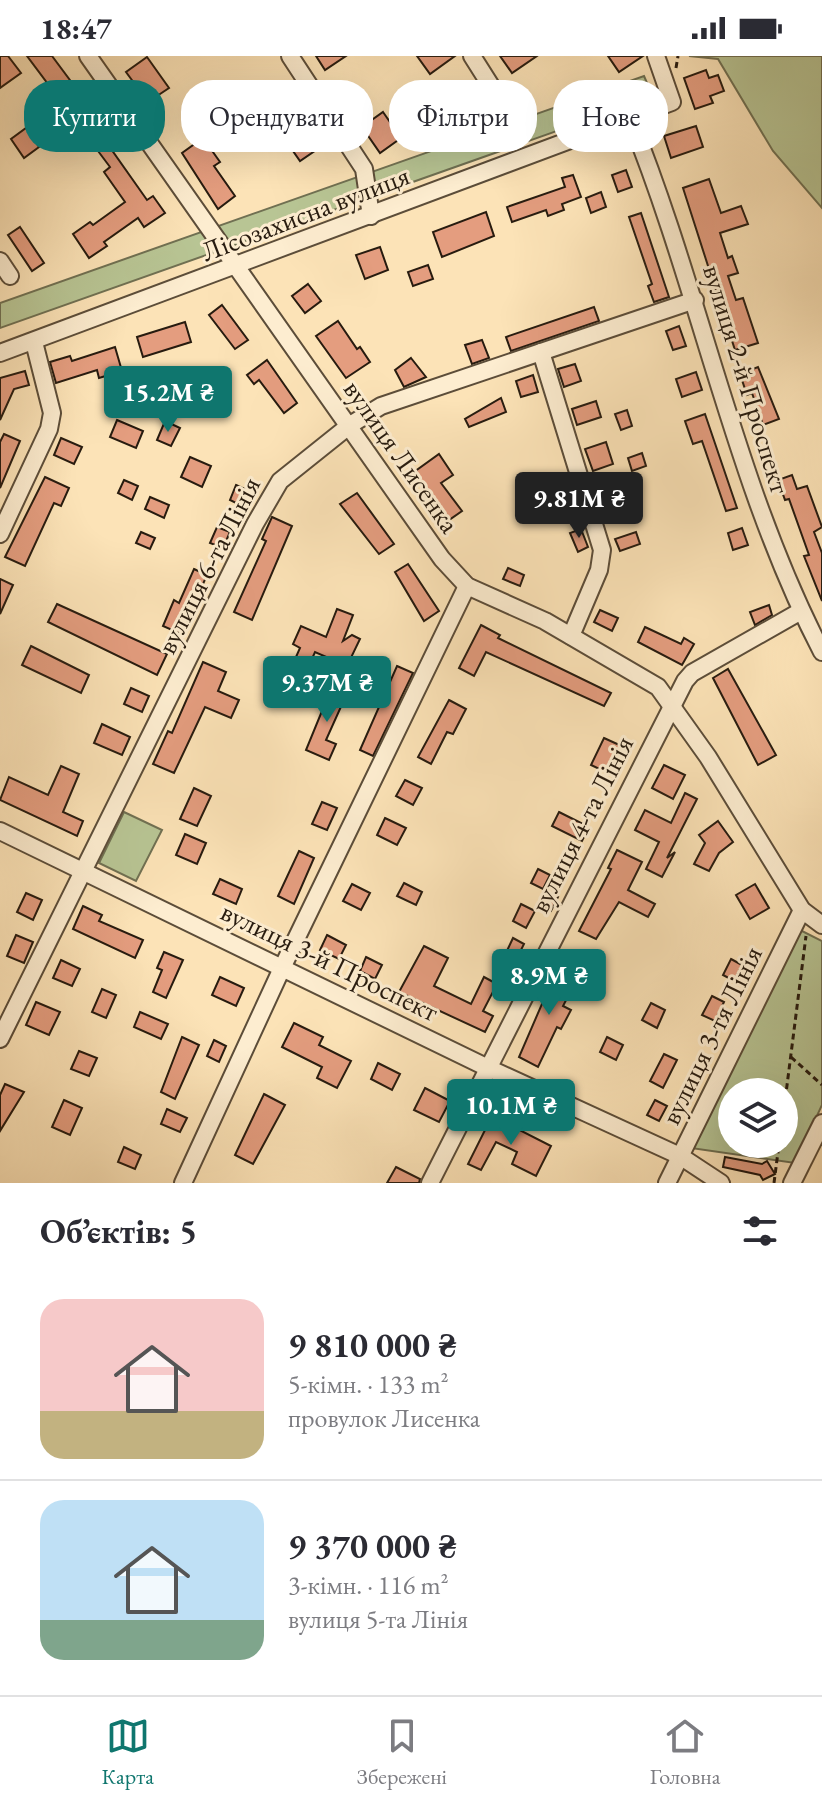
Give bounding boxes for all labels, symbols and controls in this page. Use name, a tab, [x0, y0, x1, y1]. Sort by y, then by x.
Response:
text: 18:47	[40, 9, 112, 48]
chip: Купити	[24, 80, 165, 152]
chip: Орендувати	[181, 80, 373, 152]
chip: Фільтри	[389, 80, 537, 152]
chip: Нове	[553, 80, 668, 152]
street label: Лісозахисна вулиця	[196, 157, 414, 269]
street label: вулиця 2-й Проспект	[695, 260, 799, 498]
pin: 15.2M ₴	[94, 366, 242, 434]
street label: вулиця Лисенка	[336, 372, 469, 540]
text: 15.2M ₴	[122, 375, 214, 409]
street label: вулиця 6-та Лінія	[148, 470, 268, 660]
pin: 9.81M ₴	[505, 472, 653, 540]
text: 9.81M ₴	[533, 481, 625, 515]
pin: 9.37M ₴	[253, 656, 401, 724]
text: 9.37M ₴	[281, 665, 373, 699]
street label: вулиця 4-та Лінія	[521, 729, 641, 919]
street label: вулиця 3-й Проспект	[215, 893, 445, 1030]
street label: вулиця 3-тя Лінія	[652, 940, 770, 1130]
pin: 8.9M ₴	[484, 949, 614, 1017]
text: 8.9M ₴	[510, 958, 588, 992]
map controls	[718, 1078, 798, 1158]
button: layers	[718, 1078, 798, 1158]
pin: 10.1M ₴	[437, 1079, 585, 1147]
text: 10.1M ₴	[465, 1088, 557, 1122]
text: Об’єктів: 5	[40, 1209, 197, 1253]
icon: filters	[738, 1209, 782, 1253]
text: 9 810 000 ₴	[288, 1323, 457, 1367]
icon: home	[104, 1331, 200, 1427]
text: 5-кімн. · 133 m²	[288, 1367, 448, 1401]
text: провулок Лисенка	[288, 1401, 480, 1435]
text: 9 370 000 ₴	[288, 1524, 457, 1568]
icon: home	[104, 1532, 200, 1628]
text: 3-кімн. · 116 m²	[288, 1568, 448, 1602]
text: вулиця 5-та Лінія	[288, 1602, 468, 1636]
tab: Карта	[101, 1714, 154, 1791]
tab: Збережені	[357, 1714, 447, 1791]
tab: Головна	[650, 1714, 721, 1791]

